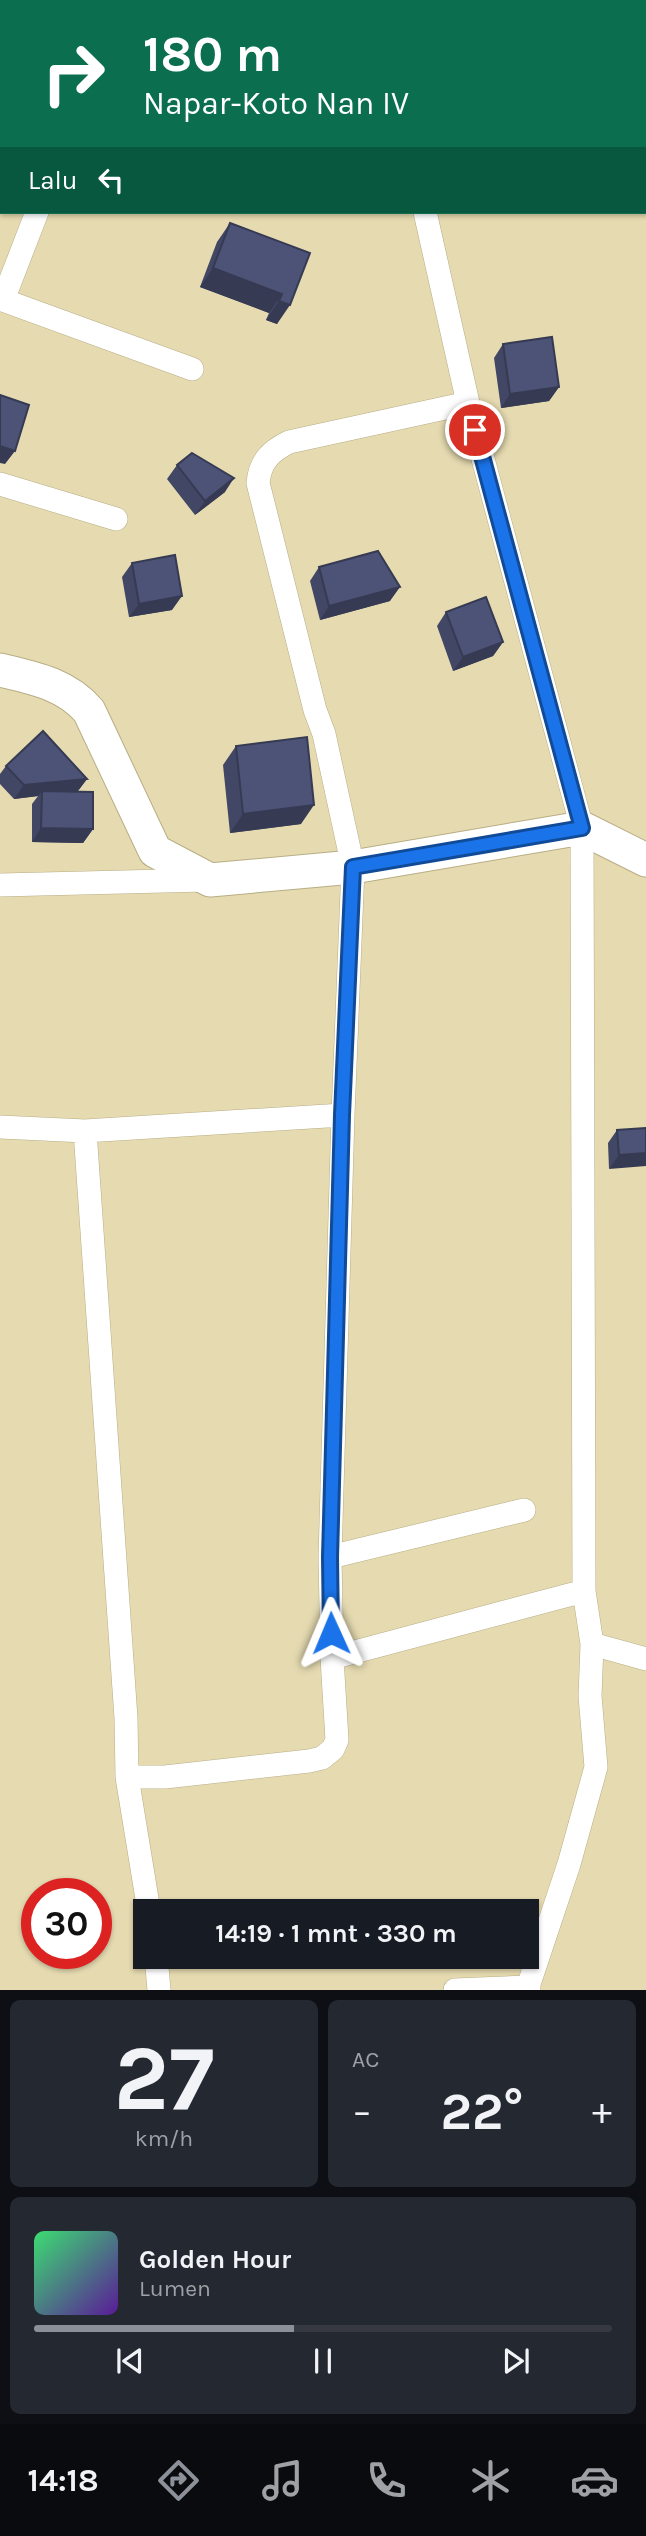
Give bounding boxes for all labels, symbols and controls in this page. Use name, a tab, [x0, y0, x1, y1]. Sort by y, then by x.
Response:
text: 180 m	[143, 26, 282, 83]
icon: right	[28, 28, 119, 119]
text: Napar-Koto Nan IV	[143, 85, 409, 122]
icon: left	[92, 161, 130, 199]
text: Lalu	[28, 165, 78, 196]
pin	[445, 400, 505, 460]
icon: arrive	[456, 411, 494, 449]
position arrow	[294, 1596, 368, 1670]
speed limit sign: 30	[21, 1878, 112, 1969]
text: 14:19 · 1 mnt · 330 m	[215, 1918, 457, 1949]
text: 27	[114, 2026, 214, 2132]
text: AC	[352, 2046, 379, 2073]
text: 22°	[440, 2081, 524, 2142]
text: −	[352, 2089, 372, 2134]
text: +	[592, 2089, 612, 2134]
text: km/h	[135, 2125, 193, 2152]
text: Golden Hour	[139, 2244, 291, 2275]
text: Lumen	[139, 2275, 211, 2302]
icon: previous	[111, 2342, 149, 2380]
icon: pause	[304, 2342, 342, 2380]
icon: next	[497, 2342, 535, 2380]
icon: directions	[154, 2456, 203, 2505]
icon: music	[258, 2456, 307, 2505]
icon: phone	[362, 2456, 411, 2505]
icon: climate	[466, 2456, 515, 2505]
icon: car	[570, 2456, 619, 2505]
text: 14:18	[27, 2462, 99, 2499]

